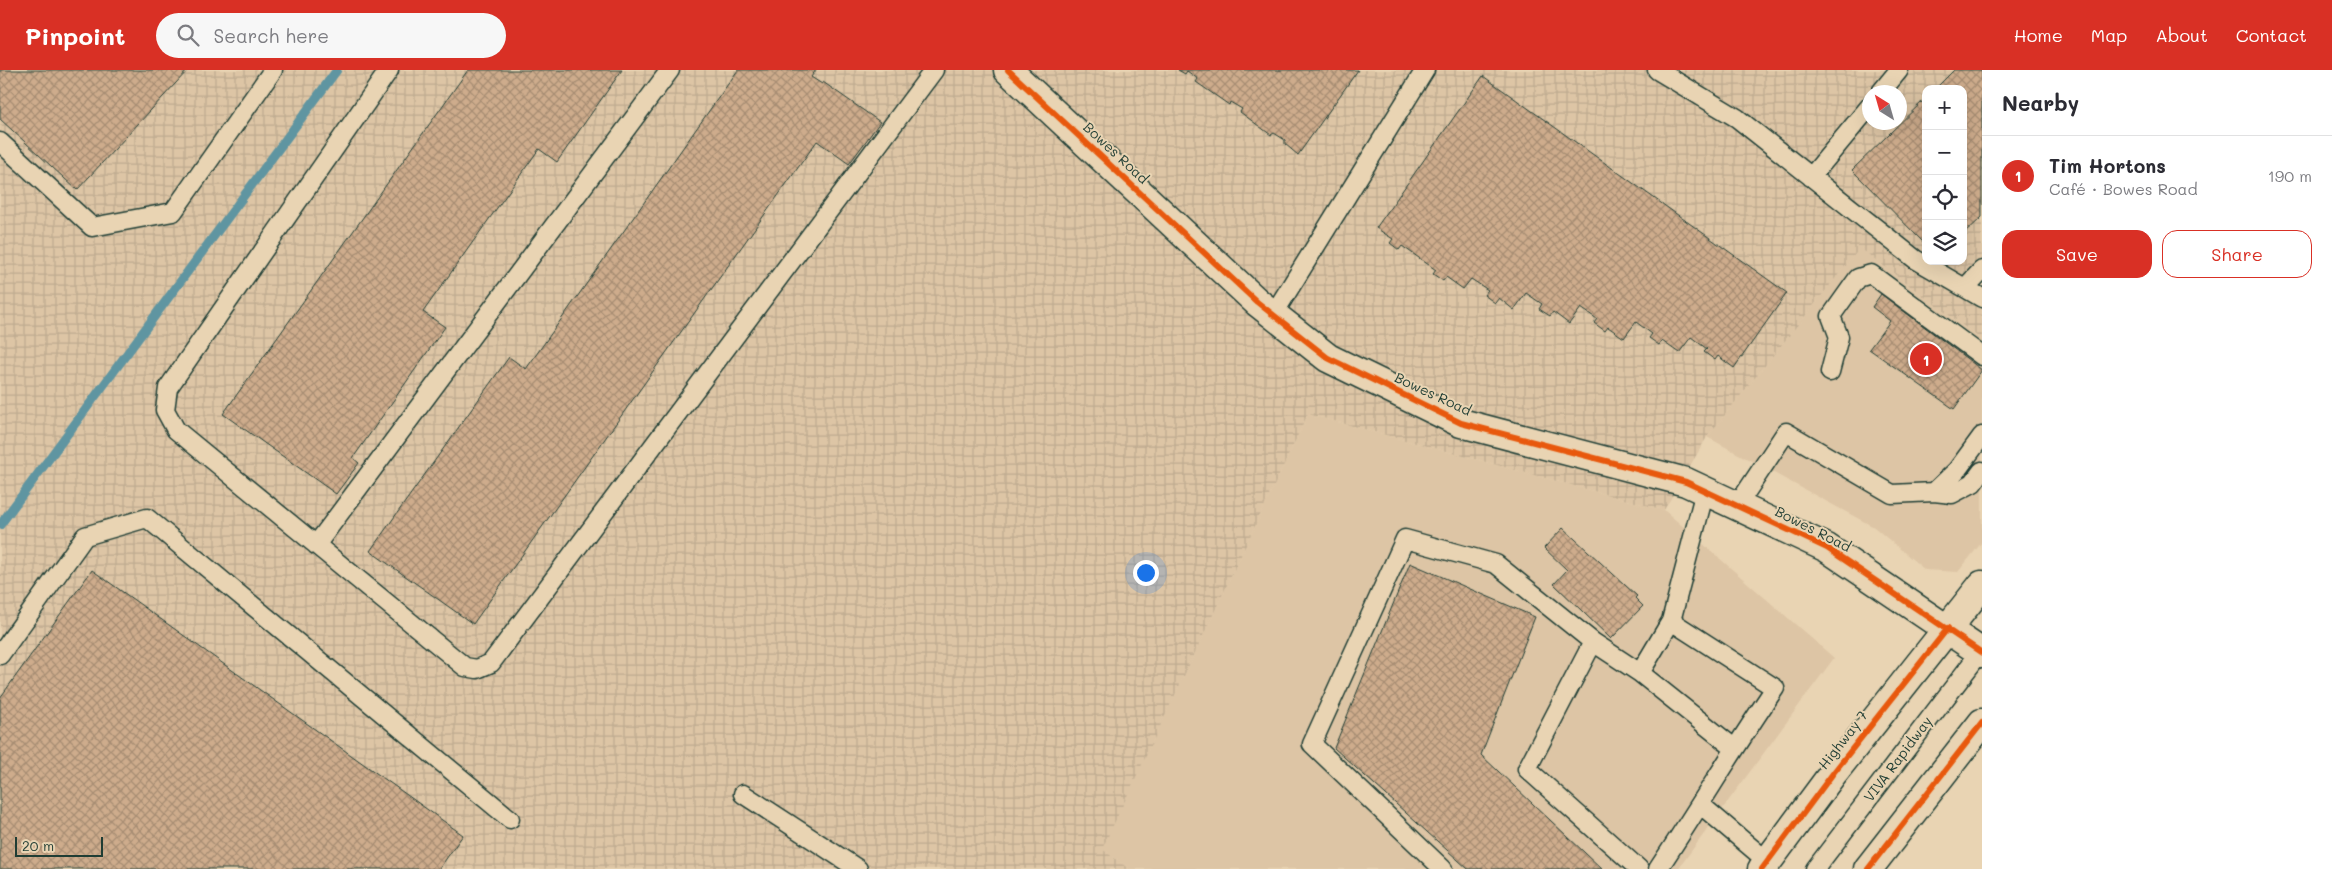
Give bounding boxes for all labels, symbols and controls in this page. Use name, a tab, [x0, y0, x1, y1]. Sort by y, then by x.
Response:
search box	[156, 13, 506, 58]
text: Pinpoint	[25, 20, 126, 51]
icon: search	[174, 21, 202, 49]
text: Search here	[214, 23, 329, 48]
text: Home	[2014, 23, 2063, 47]
text: Map	[2091, 23, 2127, 47]
text: About	[2155, 23, 2208, 47]
text: Contact	[2236, 23, 2307, 47]
north arrow	[1862, 85, 1907, 130]
map controls	[1922, 85, 1967, 265]
button: +	[1922, 85, 1967, 130]
text: Nearby	[2002, 89, 2079, 116]
street label: Bowes Road	[1080, 117, 1153, 188]
button: −	[1922, 130, 1967, 175]
text: Tim Hortons	[2049, 153, 2166, 178]
text: 1	[2014, 165, 2022, 186]
text: 190 m	[2268, 165, 2312, 186]
button: locate	[1922, 175, 1967, 220]
text: Café · Bowes Road	[2049, 178, 2198, 199]
button: layers	[1922, 220, 1967, 265]
button: Save	[2002, 230, 2152, 278]
button: Share	[2162, 230, 2312, 278]
pin: 1	[1910, 340, 1942, 378]
street label: Bowes Road	[1392, 367, 1475, 420]
street label: Bowes Road	[1772, 501, 1854, 556]
your location	[1133, 560, 1159, 586]
street label: Highway 7	[1814, 706, 1872, 773]
street label: VIVA Rapidway	[1859, 712, 1936, 805]
scale bar	[15, 834, 102, 857]
text: 20 m	[22, 836, 54, 855]

